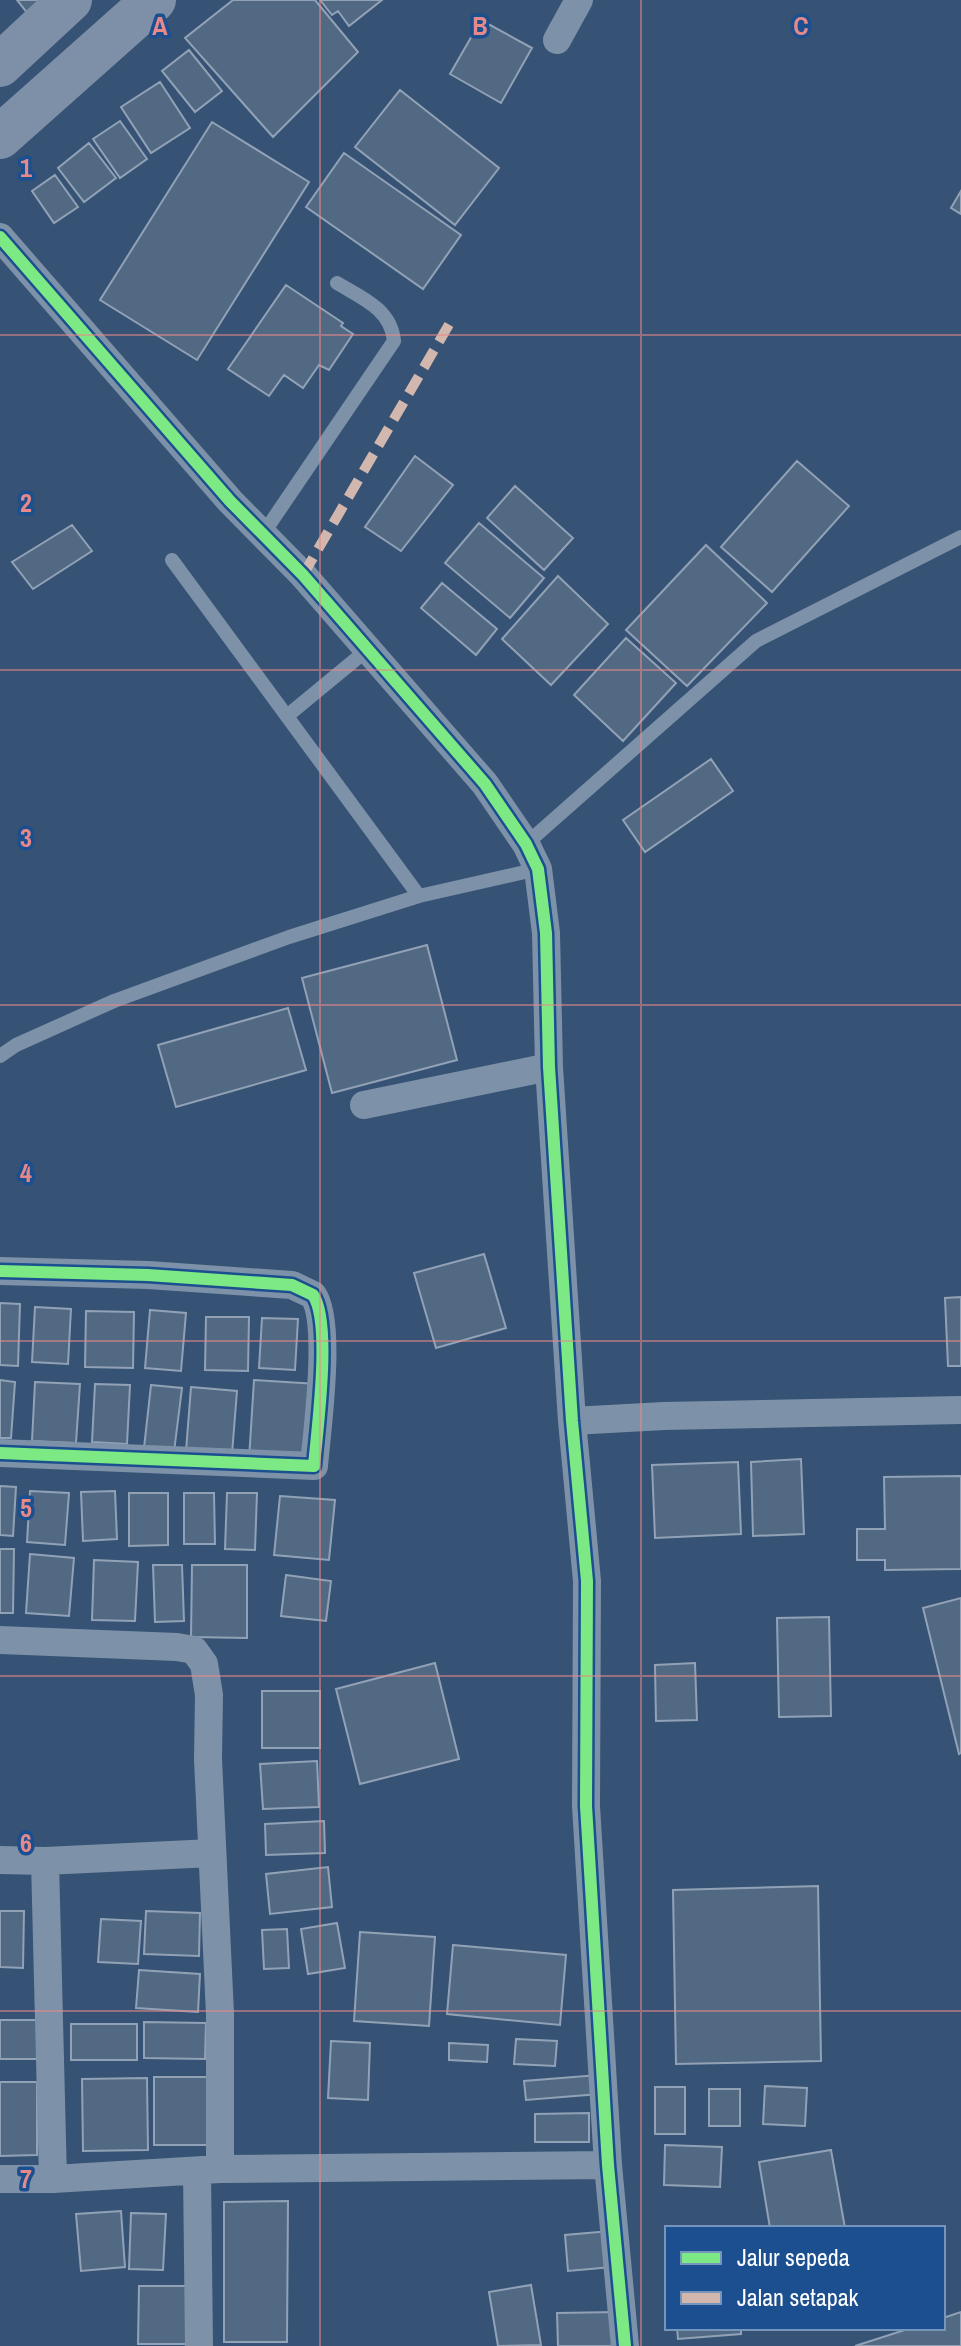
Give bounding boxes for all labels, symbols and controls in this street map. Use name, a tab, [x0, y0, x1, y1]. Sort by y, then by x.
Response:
text: A	[152, 8, 168, 43]
text: B	[472, 8, 488, 43]
text: C	[793, 8, 809, 43]
text: 1	[20, 150, 32, 185]
text: 2	[20, 485, 32, 520]
text: 3	[20, 820, 32, 855]
text: 4	[20, 1155, 32, 1190]
text: 5	[20, 1490, 32, 1525]
text: 6	[20, 1825, 32, 1860]
text: 7	[20, 2161, 32, 2196]
legend	[665, 2226, 945, 2330]
text: Jalur sepeda	[737, 2241, 850, 2273]
text: Jalan setapak	[737, 2281, 859, 2313]

